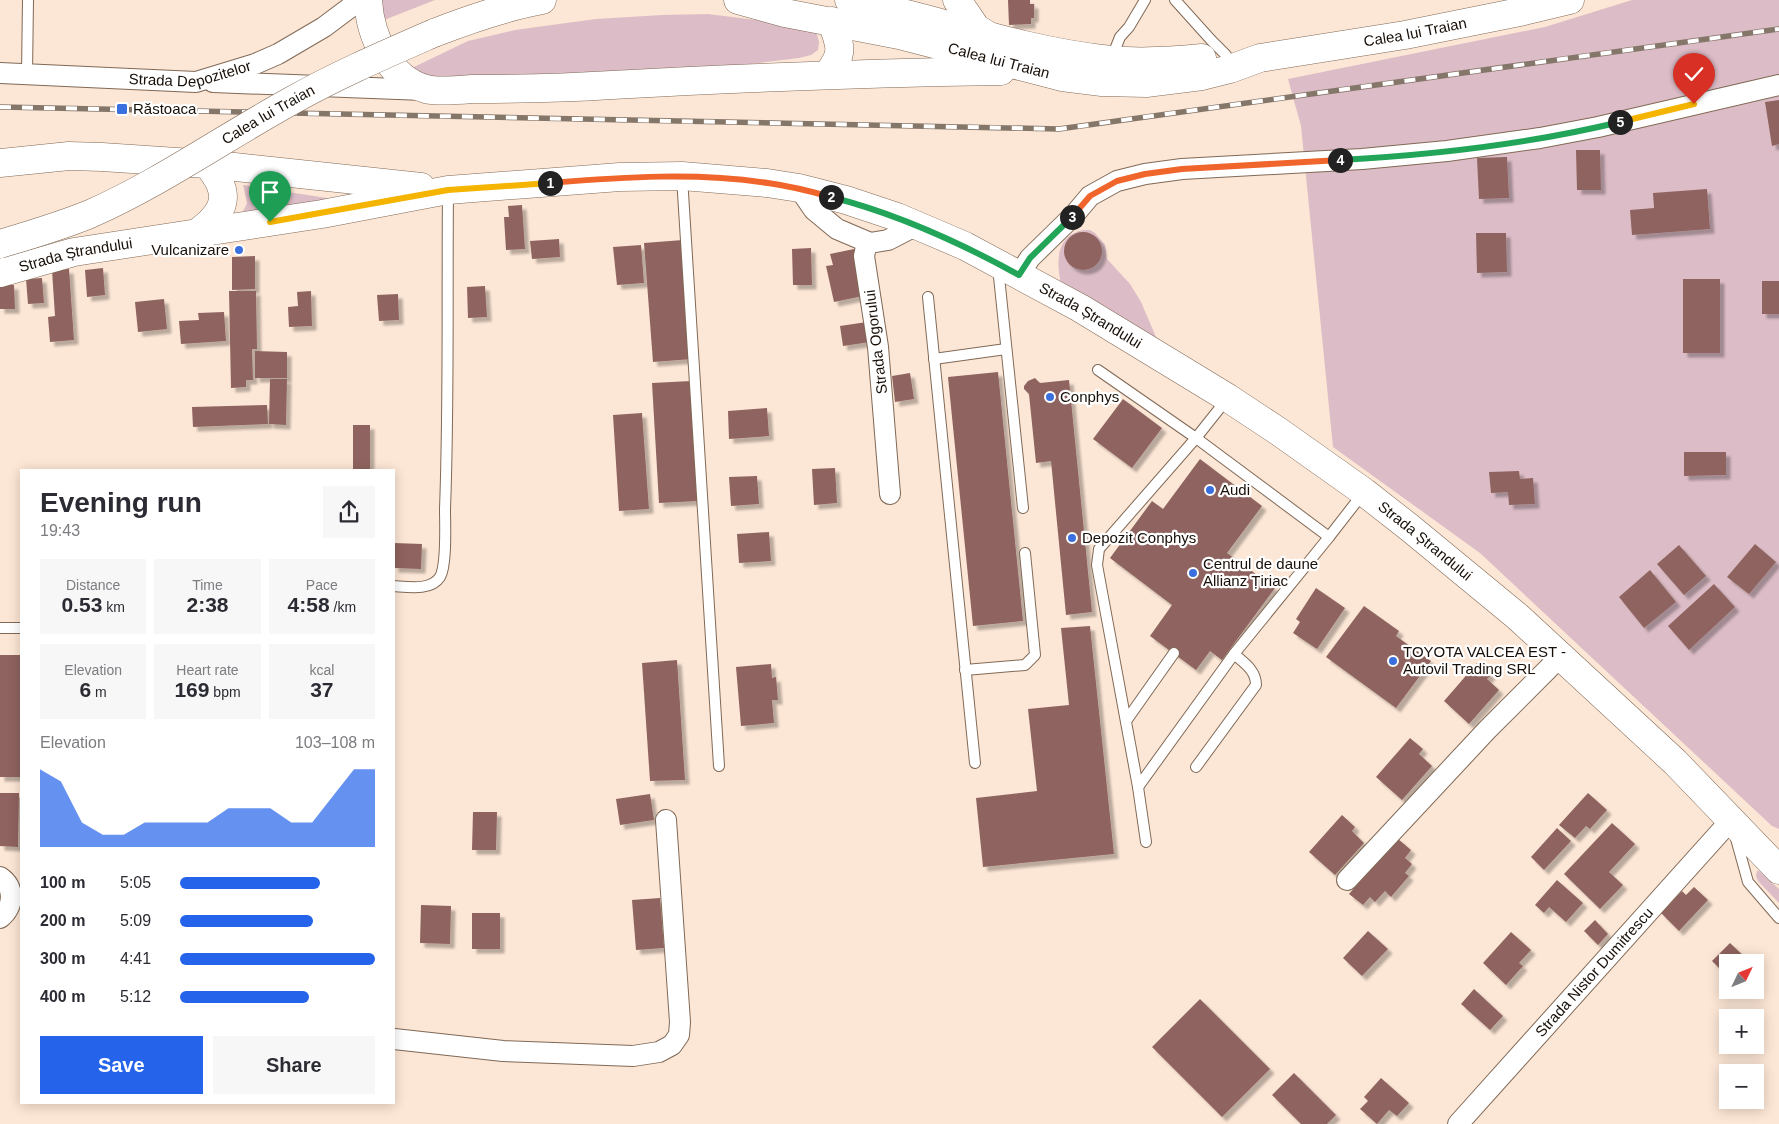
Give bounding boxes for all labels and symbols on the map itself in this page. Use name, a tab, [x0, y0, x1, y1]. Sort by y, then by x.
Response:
street label: Calea lui Traian	[1362, 14, 1468, 49]
street label: Calea lui Traian	[946, 39, 1052, 81]
pin	[1673, 53, 1715, 104]
street label: Strada Depozitelor	[128, 57, 253, 90]
street label: Calea lui Traian	[218, 81, 317, 148]
place label: Răstoaca	[133, 100, 197, 117]
marker: Răstoaca	[115, 102, 129, 116]
pin: 5	[1608, 110, 1632, 134]
pin: 4	[1328, 148, 1352, 172]
pin: 1	[538, 170, 562, 196]
pin	[249, 171, 291, 222]
pin: 2	[818, 184, 844, 210]
pin: 3	[1060, 204, 1084, 230]
street label: Strada Ștrandului	[17, 234, 134, 275]
place label: Vulcanizare	[151, 241, 229, 258]
marker: Vulcanizare	[233, 244, 245, 256]
street label: Strada Ștrandului	[1037, 279, 1145, 352]
street label: Strada Ogorului	[861, 289, 890, 395]
place label: Conphys	[1060, 388, 1119, 405]
marker: Conphys	[1044, 391, 1056, 403]
place label: Audi	[1220, 481, 1250, 498]
marker: Audi	[1204, 484, 1216, 496]
street label: Strada Ștrandului	[1375, 497, 1476, 584]
place label: Depozit Conphys	[1082, 529, 1196, 546]
marker: Depozit Conphys	[1066, 532, 1078, 544]
place label: Centrul de daune Allianz Țiriac	[1203, 555, 1318, 589]
marker: Centrul de daune Allianz Țiriac	[1187, 567, 1199, 579]
place label: TOYOTA VALCEA EST - Autovil Trading SRL	[1403, 643, 1566, 677]
marker: TOYOTA VALCEA EST - Autovil Trading SRL	[1387, 655, 1399, 667]
street label: Strada Nistor Dumitrescu	[1532, 904, 1656, 1040]
north arrow	[1719, 954, 1764, 999]

